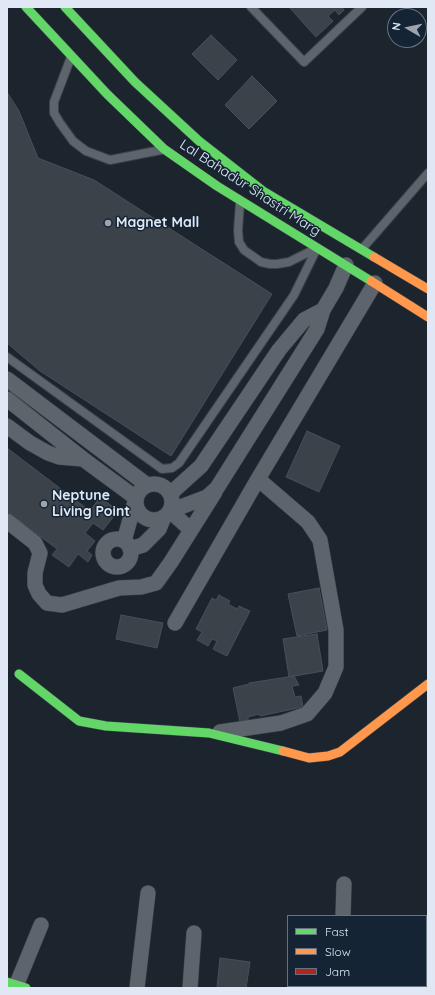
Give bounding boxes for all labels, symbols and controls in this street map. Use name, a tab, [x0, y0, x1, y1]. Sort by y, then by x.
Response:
north arrow	[387, 8, 427, 48]
text: N	[389, 21, 404, 31]
street label: Lal Bahadur Shastri Marg	[176, 136, 324, 240]
place label: Magnet Mall	[116, 215, 199, 231]
marker: Magnet Mall	[103, 218, 113, 228]
place label: Neptune Living Point	[52, 488, 130, 520]
marker: Neptune Living Point	[39, 499, 49, 509]
legend	[287, 915, 427, 987]
text: Fast	[325, 924, 349, 939]
text: Slow	[325, 944, 351, 959]
text: Jam	[325, 964, 350, 979]

